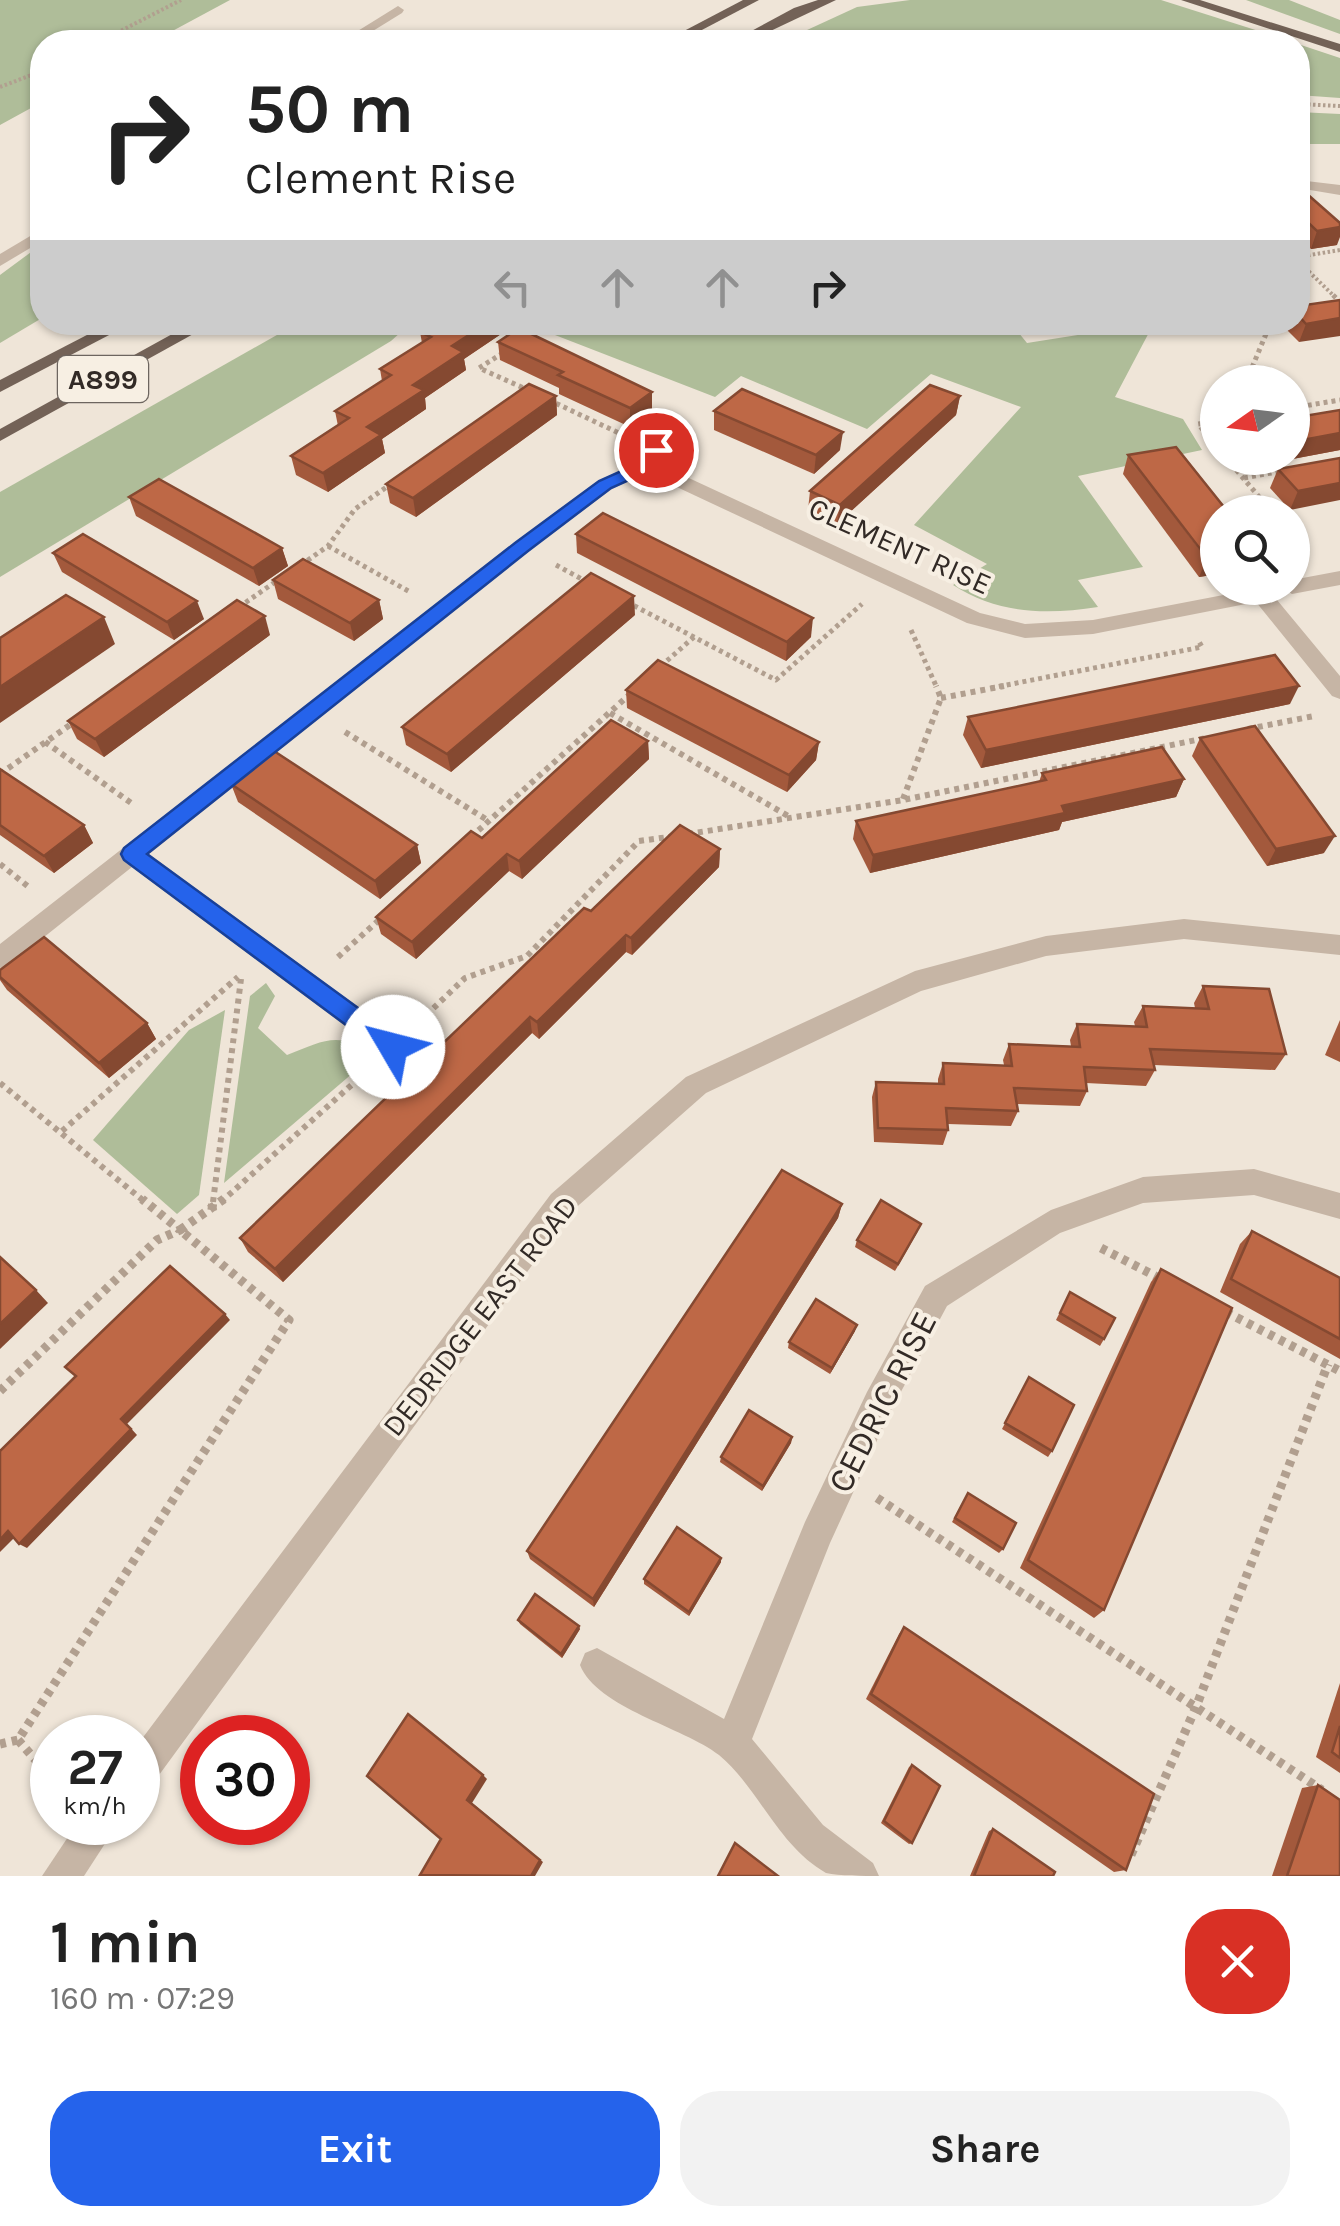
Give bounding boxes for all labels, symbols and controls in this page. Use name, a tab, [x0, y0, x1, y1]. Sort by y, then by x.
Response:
text: 50 m	[245, 68, 414, 150]
icon: right	[80, 70, 210, 200]
text: Clement Rise	[245, 152, 516, 204]
icon: left	[485, 260, 540, 315]
icon: ahead	[590, 260, 645, 315]
icon: ahead	[695, 260, 750, 315]
icon: right	[800, 260, 855, 315]
road number: A899	[58, 356, 148, 402]
north arrow	[1200, 365, 1310, 475]
map controls	[1200, 365, 1310, 605]
pin	[614, 408, 699, 493]
icon: arrive	[629, 423, 684, 478]
street label: CLEMENT RISE	[803, 490, 997, 602]
button: search	[1200, 495, 1310, 605]
position arrow	[341, 995, 445, 1099]
street label: DEDRIDGE EAST ROAD	[375, 1188, 585, 1444]
street label: CEDRIC RISE	[819, 1305, 945, 1499]
speed limit sign: 30	[180, 1715, 310, 1845]
text: 27	[67, 1738, 123, 1797]
text: km/h	[63, 1791, 127, 1820]
text: 1 min	[50, 1907, 201, 1977]
button: close	[1185, 1909, 1290, 2014]
text: 160 m · 07:29	[50, 1980, 235, 2017]
button: Exit	[50, 2091, 660, 2206]
button: Share	[680, 2091, 1290, 2206]

